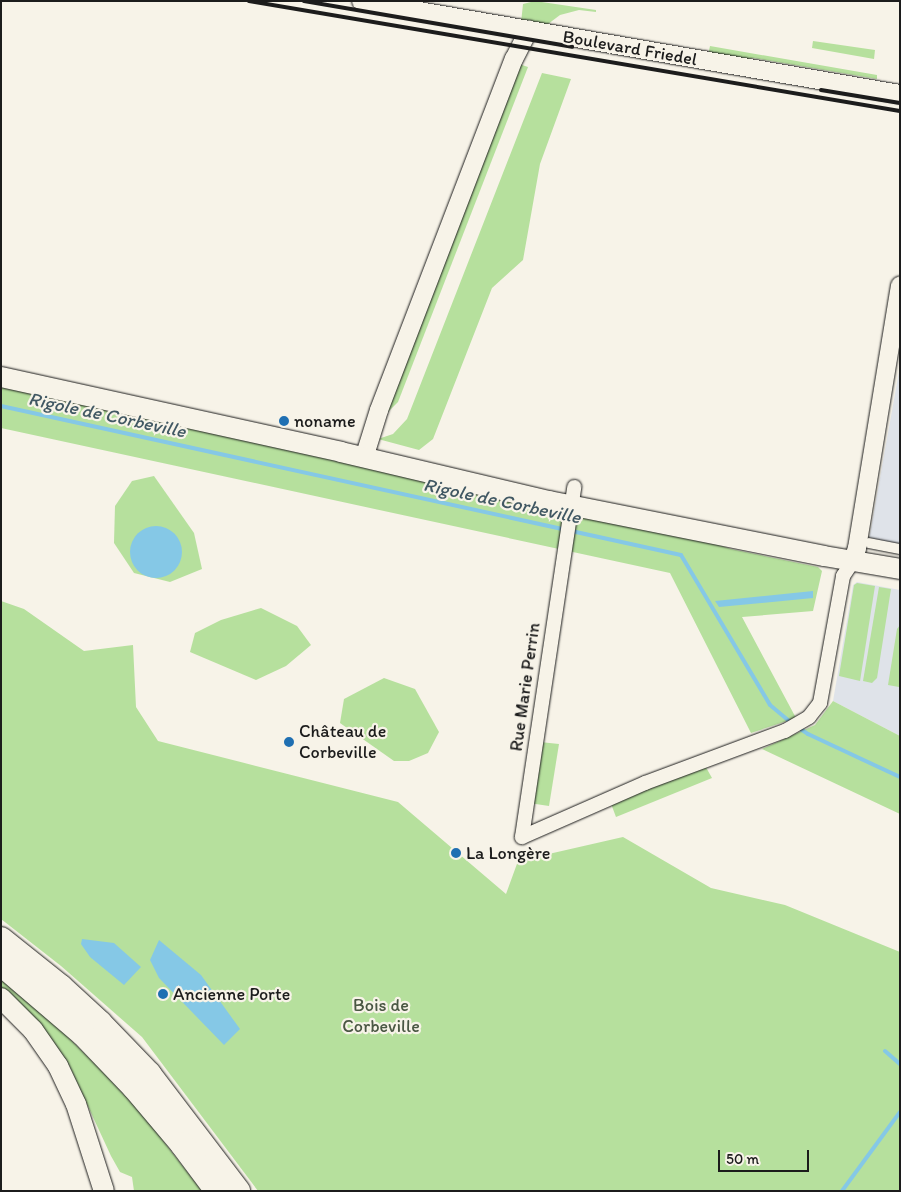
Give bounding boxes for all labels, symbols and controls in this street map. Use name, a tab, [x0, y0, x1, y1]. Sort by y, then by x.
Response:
street label: Boulevard Friedel	[561, 26, 699, 70]
water label: Rigole de Corbeville	[26, 387, 188, 443]
place label: noname	[294, 410, 356, 432]
marker: noname	[278, 415, 290, 427]
water label: Rigole de Corbeville	[421, 473, 583, 529]
street label: Rue Marie Perrin	[505, 622, 545, 752]
place label: Château de Corbeville	[299, 721, 386, 764]
marker: Château de Corbeville	[283, 736, 295, 748]
place label: La Longère	[466, 842, 550, 864]
marker: La Longère	[450, 847, 462, 859]
place label: Ancienne Porte	[173, 983, 291, 1005]
marker: Ancienne Porte	[157, 988, 169, 1000]
park label: Bois de Corbeville	[342, 995, 420, 1038]
scale bar	[721, 1140, 812, 1172]
text: 50 m	[726, 1150, 759, 1168]

